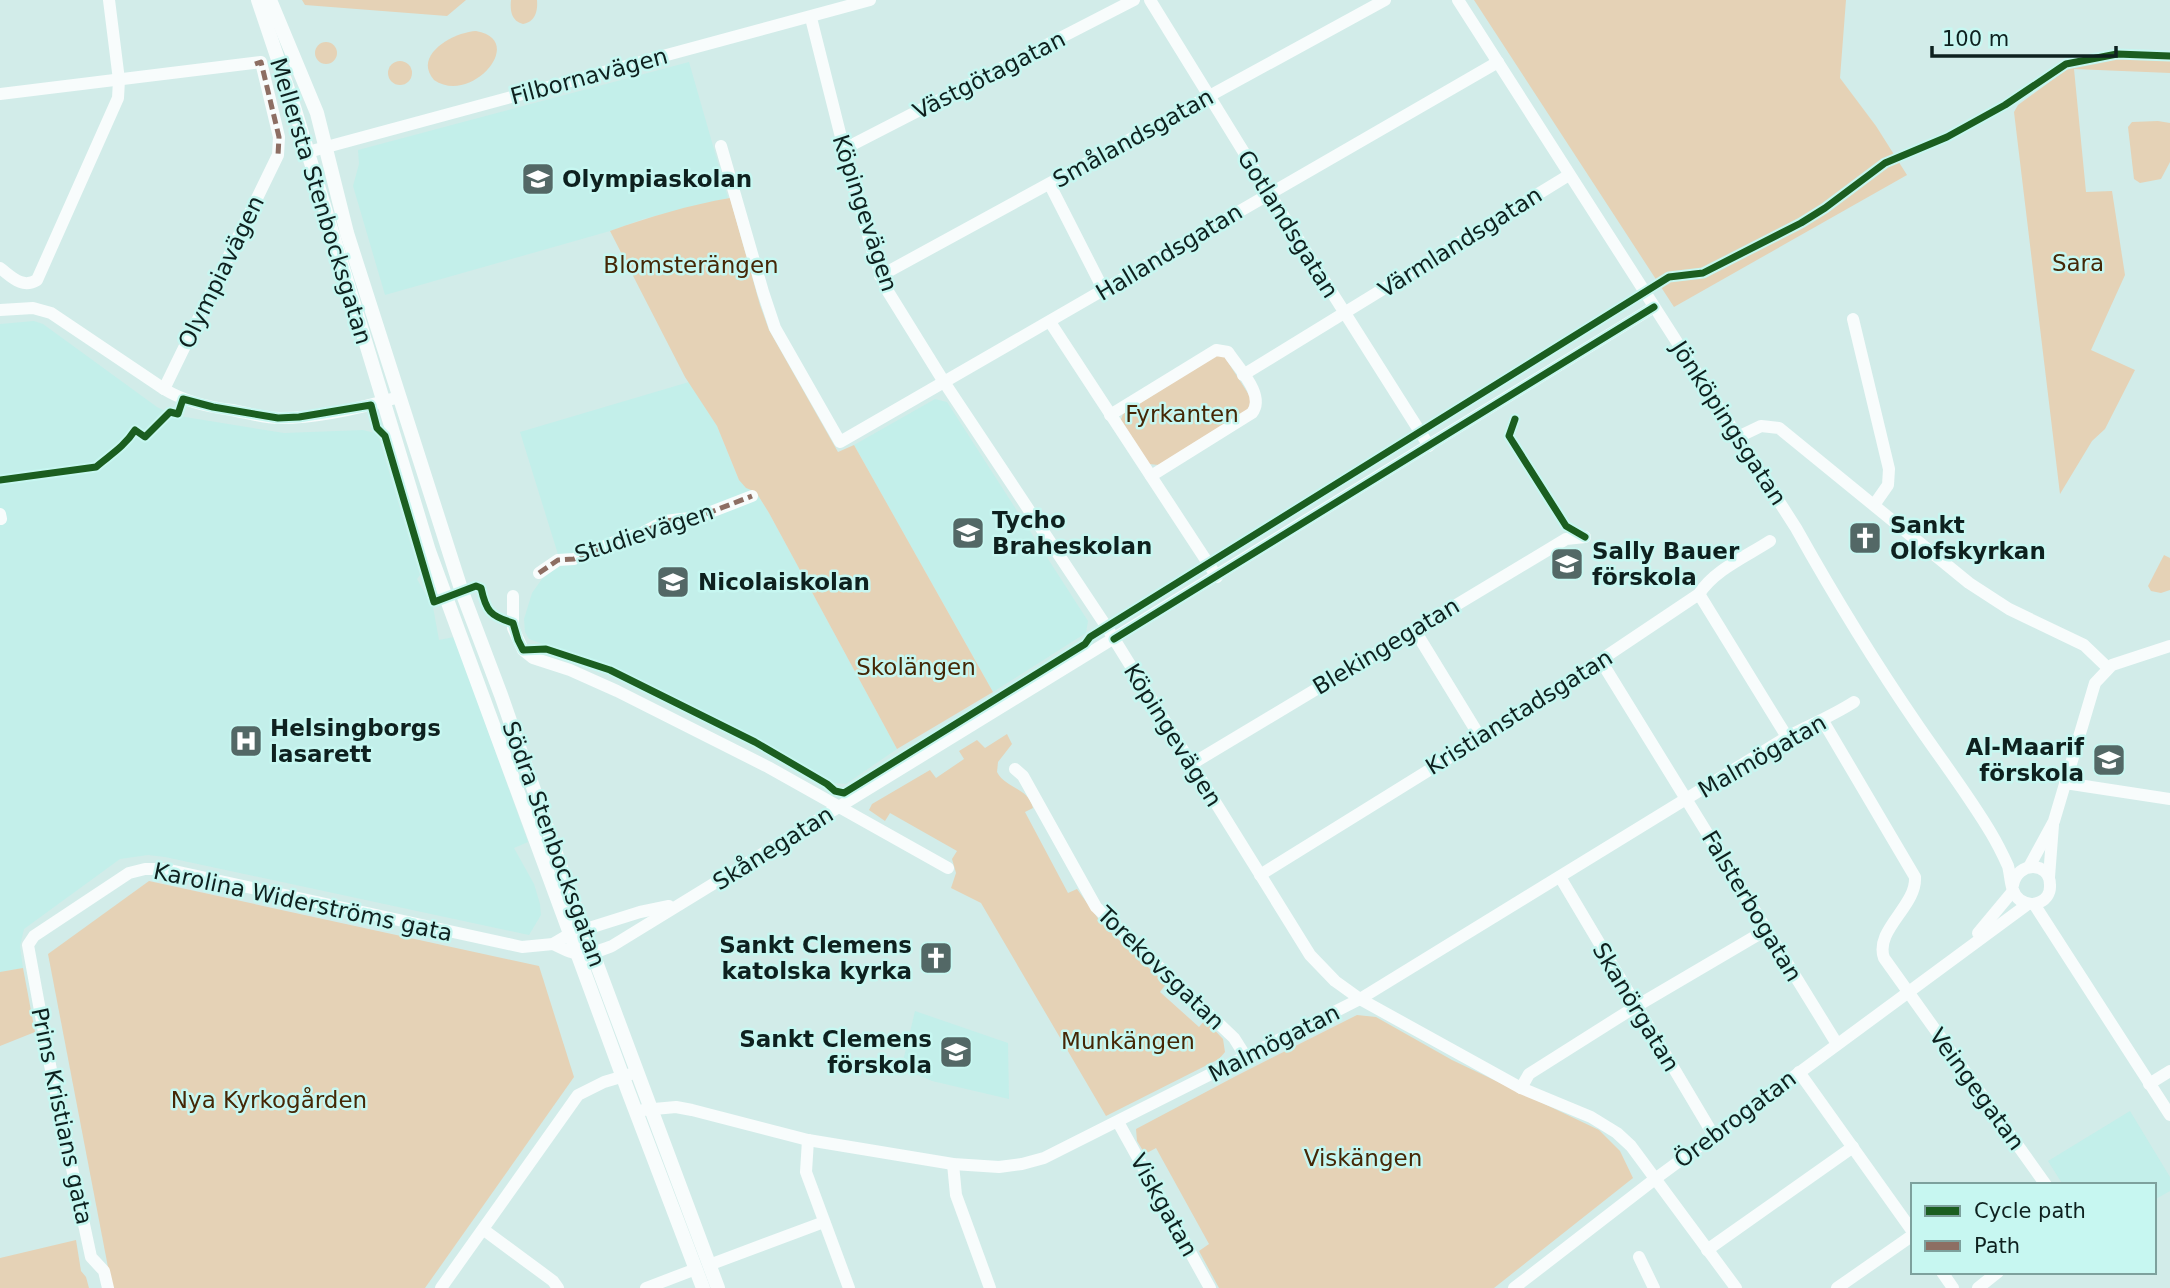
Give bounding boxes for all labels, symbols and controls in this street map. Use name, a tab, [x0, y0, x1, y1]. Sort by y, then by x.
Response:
scale bar	[1932, 14, 2116, 58]
street label: Västgötagatan	[909, 25, 1069, 125]
text: 100 m	[1942, 27, 2009, 51]
street label: Filbornavägen	[508, 43, 670, 109]
street label: Mellersta Stenbocksgatan	[265, 55, 377, 347]
street label: Smålandsgatan	[1048, 82, 1218, 193]
street label: Köpingevägen	[827, 131, 903, 295]
street label: Gotlandsgatan	[1232, 145, 1344, 303]
school or university icon: Olympiaskolan	[519, 160, 557, 198]
place label: Olympiaskolan	[562, 166, 752, 192]
street label: Värmlandsgatan	[1374, 181, 1546, 303]
street label: Olympiavägen	[173, 191, 269, 353]
street label: Hallandsgatan	[1091, 198, 1247, 306]
park label: Sara	[2052, 250, 2104, 276]
park label: Blomsterängen	[603, 252, 779, 278]
street label: Jönköpingsgatan	[1665, 334, 1792, 510]
park label: Fyrkanten	[1125, 401, 1239, 427]
street label: Studievägen	[571, 498, 717, 568]
place label: Tycho Braheskolan	[992, 507, 1152, 559]
place label: Sankt Olofskyrkan	[1890, 512, 2046, 564]
school or university icon: Tycho Braheskolan	[949, 514, 987, 552]
church icon: Sankt Olofskyrkan	[1846, 519, 1884, 557]
place label: Sally Bauer förskola	[1592, 538, 1740, 590]
school or university icon: Sally Bauer förskola	[1548, 545, 1586, 583]
school or university icon: Nicolaiskolan	[654, 563, 692, 601]
place label: Nicolaiskolan	[698, 569, 870, 595]
street label: Blekingegatan	[1308, 592, 1464, 700]
street label: Kristianstadsgatan	[1421, 644, 1617, 780]
park label: Skolängen	[856, 654, 976, 680]
street label: Köpingevägen	[1119, 659, 1227, 811]
street label: Malmögatan	[1693, 709, 1831, 803]
place label: Helsingborgs lasarett	[270, 715, 441, 767]
street label: Södra Stenbocksgatan	[497, 718, 611, 970]
hospital icon: Helsingborgs lasarett	[227, 722, 265, 760]
place label: Al-Maarif förskola	[1966, 734, 2085, 786]
school or university icon: Al-Maarif förskola	[2090, 741, 2128, 779]
street label: Skånegatan	[708, 800, 838, 895]
street label: Falsterbogatan	[1697, 826, 1807, 986]
street label: Karolina Widerströms gata	[151, 858, 455, 946]
street label: Torekovsgatan	[1092, 900, 1230, 1035]
place label: Sankt Clemens katolska kyrka	[719, 932, 912, 984]
street label: Skanörgatan	[1587, 938, 1685, 1076]
church icon: Sankt Clemens katolska kyrka	[917, 939, 955, 977]
street label: Malmögatan	[1204, 999, 1344, 1087]
street label: Prins Kristians gata	[26, 1005, 98, 1227]
street label: Veingegatan	[1924, 1023, 2030, 1155]
place label: Sankt Clemens förskola	[739, 1026, 932, 1078]
park label: Munkängen	[1061, 1028, 1195, 1054]
school or university icon: Sankt Clemens förskola	[937, 1033, 975, 1071]
street label: Örebrogatan	[1669, 1064, 1801, 1173]
park label: Nya Kyrkogården	[171, 1086, 367, 1113]
park label: Viskängen	[1304, 1145, 1422, 1171]
street label: Viskgatan	[1125, 1149, 1203, 1261]
legend	[1911, 1183, 2156, 1274]
text: Cycle path	[1974, 1199, 2086, 1223]
text: Path	[1974, 1234, 2020, 1258]

